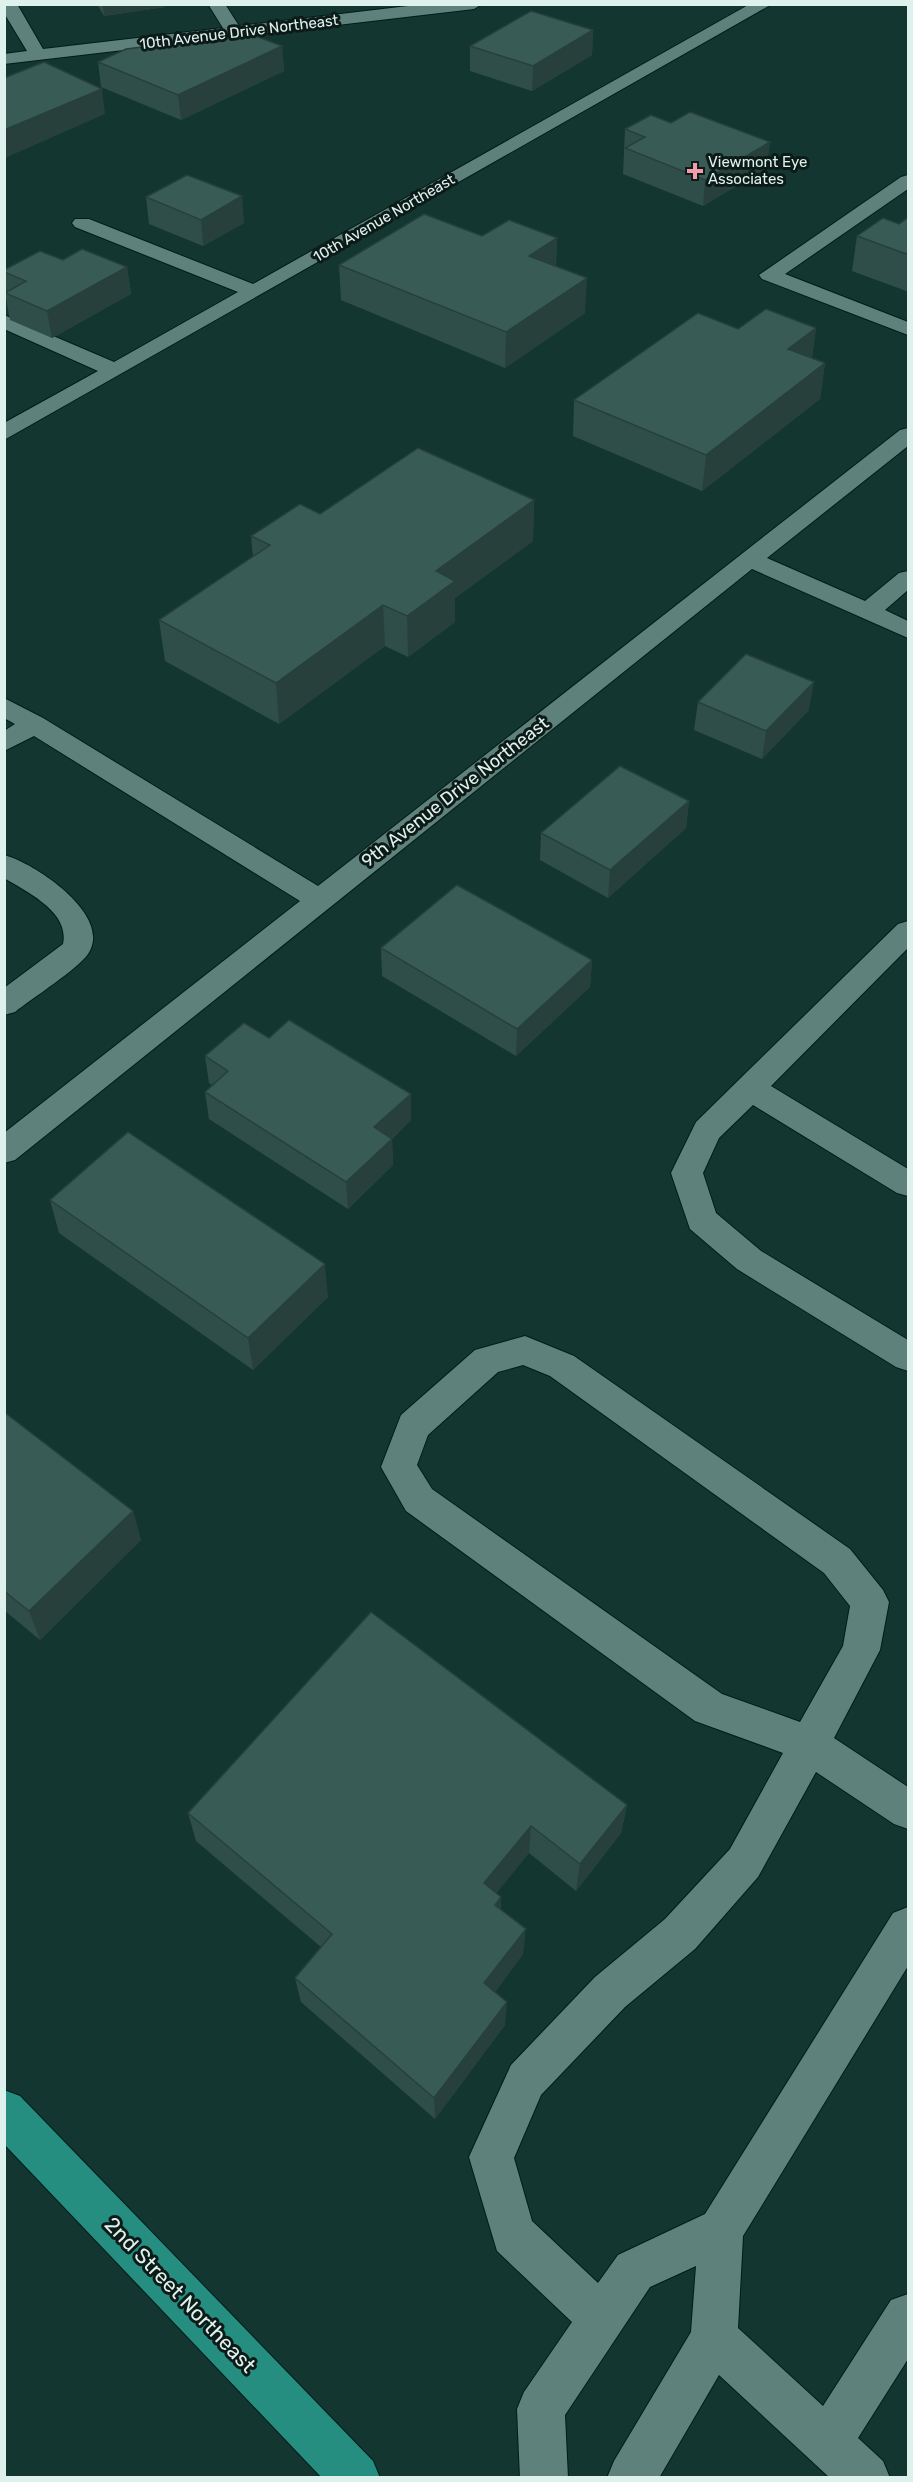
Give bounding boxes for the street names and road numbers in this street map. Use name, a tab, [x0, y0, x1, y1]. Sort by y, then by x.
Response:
street label: 10th Avenue Drive Northeast	[139, 11, 340, 53]
street label: 10th Avenue Northeast	[310, 170, 458, 266]
street label: 9th Avenue Drive Northeast	[357, 712, 553, 872]
street label: 2nd Street Northeast	[100, 2212, 261, 2378]

